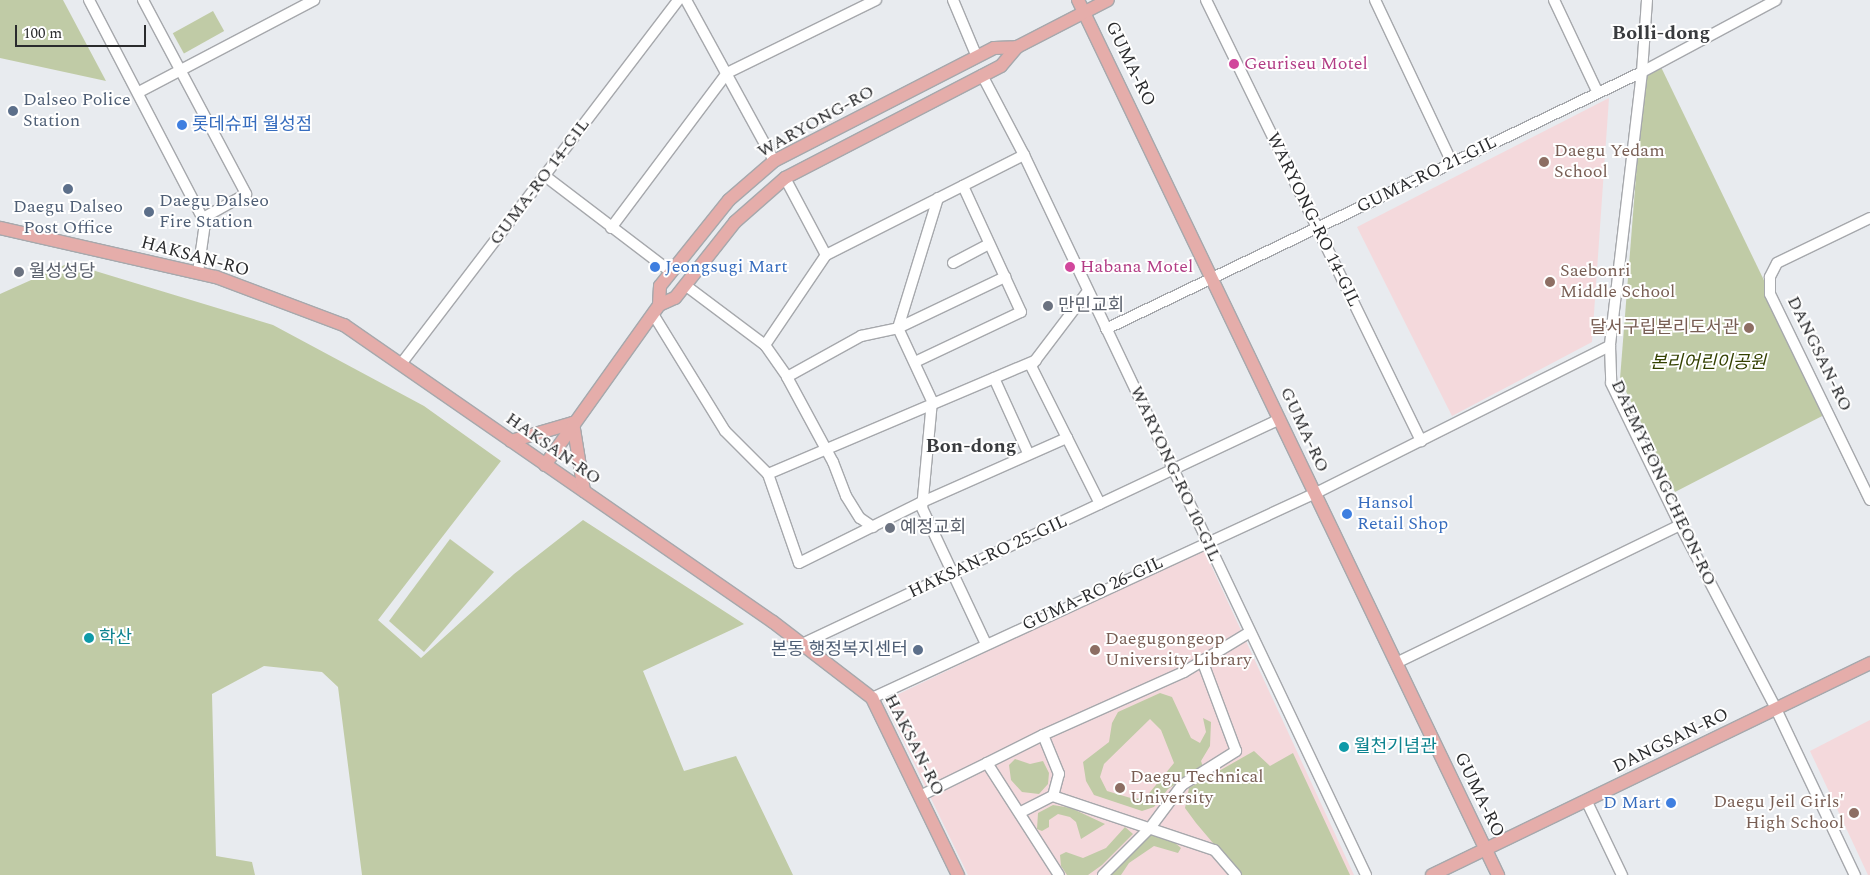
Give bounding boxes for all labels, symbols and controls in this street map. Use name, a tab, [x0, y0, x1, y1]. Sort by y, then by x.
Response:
scale bar	[18, 15, 149, 47]
street label: GUMA-RO	[1100, 18, 1160, 110]
district label: Bolli-dong	[1612, 21, 1710, 45]
text: 100 m	[23, 22, 62, 45]
place label: Geuriseu Motel	[1244, 53, 1368, 75]
marker: Geuriseu Motel	[1228, 58, 1240, 70]
street label: WARYONG-RO	[754, 81, 878, 163]
place label: Dalseo Police Station	[23, 90, 131, 132]
marker: Dalseo Police Station	[7, 105, 19, 117]
place label: 롯데슈퍼 월성점	[192, 114, 312, 136]
street label: GUMA-RO 14-GIL	[485, 114, 595, 250]
marker: 롯데슈퍼 월성점	[176, 119, 188, 131]
street label: WARYONG-RO 14-GIL	[1261, 129, 1365, 311]
street label: GUMA-RO 21-GIL	[1353, 132, 1501, 218]
place label: Daegu Yedam School	[1554, 141, 1665, 183]
marker: Daegu Yedam School	[1538, 156, 1550, 168]
marker: Daegu Dalseo Post Office	[62, 183, 74, 195]
place label: Daegu Dalseo Fire Station	[159, 191, 269, 233]
place label: Daegu Dalseo Post Office	[13, 197, 123, 240]
marker: Daegu Dalseo Fire Station	[143, 206, 155, 218]
street label: HAKSAN-RO	[138, 232, 252, 282]
place label: Jeongsugi Mart	[665, 256, 788, 278]
place label: Habana Motel	[1080, 256, 1193, 278]
place label: 월성성당	[29, 261, 95, 283]
marker: Jeongsugi Mart	[649, 261, 661, 273]
marker: Habana Motel	[1064, 261, 1076, 273]
place label: Saebonri Middle School	[1560, 261, 1675, 304]
marker: 월성성당	[13, 266, 25, 278]
marker: Saebonri Middle School	[1544, 276, 1556, 288]
street label: DANGSAN-RO	[1782, 293, 1856, 415]
place label: 만민교회	[1058, 295, 1124, 317]
marker: 만민교회	[1042, 300, 1054, 312]
place label: 달서구립본리도서관	[1590, 317, 1739, 339]
marker: 달서구립본리도서관	[1743, 322, 1755, 334]
park label: 본리어린이공원	[1650, 352, 1766, 374]
street label: DAEMYEONGCHEON-RO	[1606, 377, 1720, 589]
street label: WARYONG-RO 10-GIL	[1125, 383, 1225, 565]
street label: GUMA-RO	[1275, 384, 1333, 476]
street label: HAKSAN-RO	[501, 408, 605, 490]
district label: Bon-dong	[925, 434, 1017, 458]
place label: Hansol Retail Shop	[1357, 493, 1448, 536]
marker: Hansol Retail Shop	[1341, 508, 1353, 520]
street label: HAKSAN-RO 25-GIL	[905, 511, 1071, 603]
place label: 예정교회	[900, 517, 966, 539]
marker: 예정교회	[884, 522, 896, 534]
street label: GUMA-RO 26-GIL	[1019, 552, 1167, 636]
place label: 학산	[99, 627, 132, 649]
place label: Daegugongeop University Library	[1105, 629, 1252, 672]
marker: 학산	[83, 632, 95, 644]
place label: 본동 행정복지센터	[771, 639, 908, 661]
marker: 본동 행정복지센터	[912, 644, 924, 656]
marker: Daegugongeop University Library	[1089, 644, 1101, 656]
street label: HAKSAN-RO	[879, 691, 949, 799]
street label: DANGSAN-RO	[1610, 704, 1732, 778]
place label: 월천기념관	[1354, 736, 1437, 758]
marker: 월천기념관	[1338, 741, 1350, 753]
street label: GUMA-RO	[1449, 749, 1509, 841]
place label: Daegu Technical University	[1130, 767, 1264, 810]
marker: Daegu Technical University	[1114, 782, 1126, 794]
place label: D Mart	[1603, 792, 1661, 814]
place label: Daegu Jeil Girls' High School	[1713, 792, 1844, 834]
marker: D Mart	[1665, 797, 1677, 809]
marker: Daegu Jeil Girls' High School	[1848, 807, 1860, 819]

